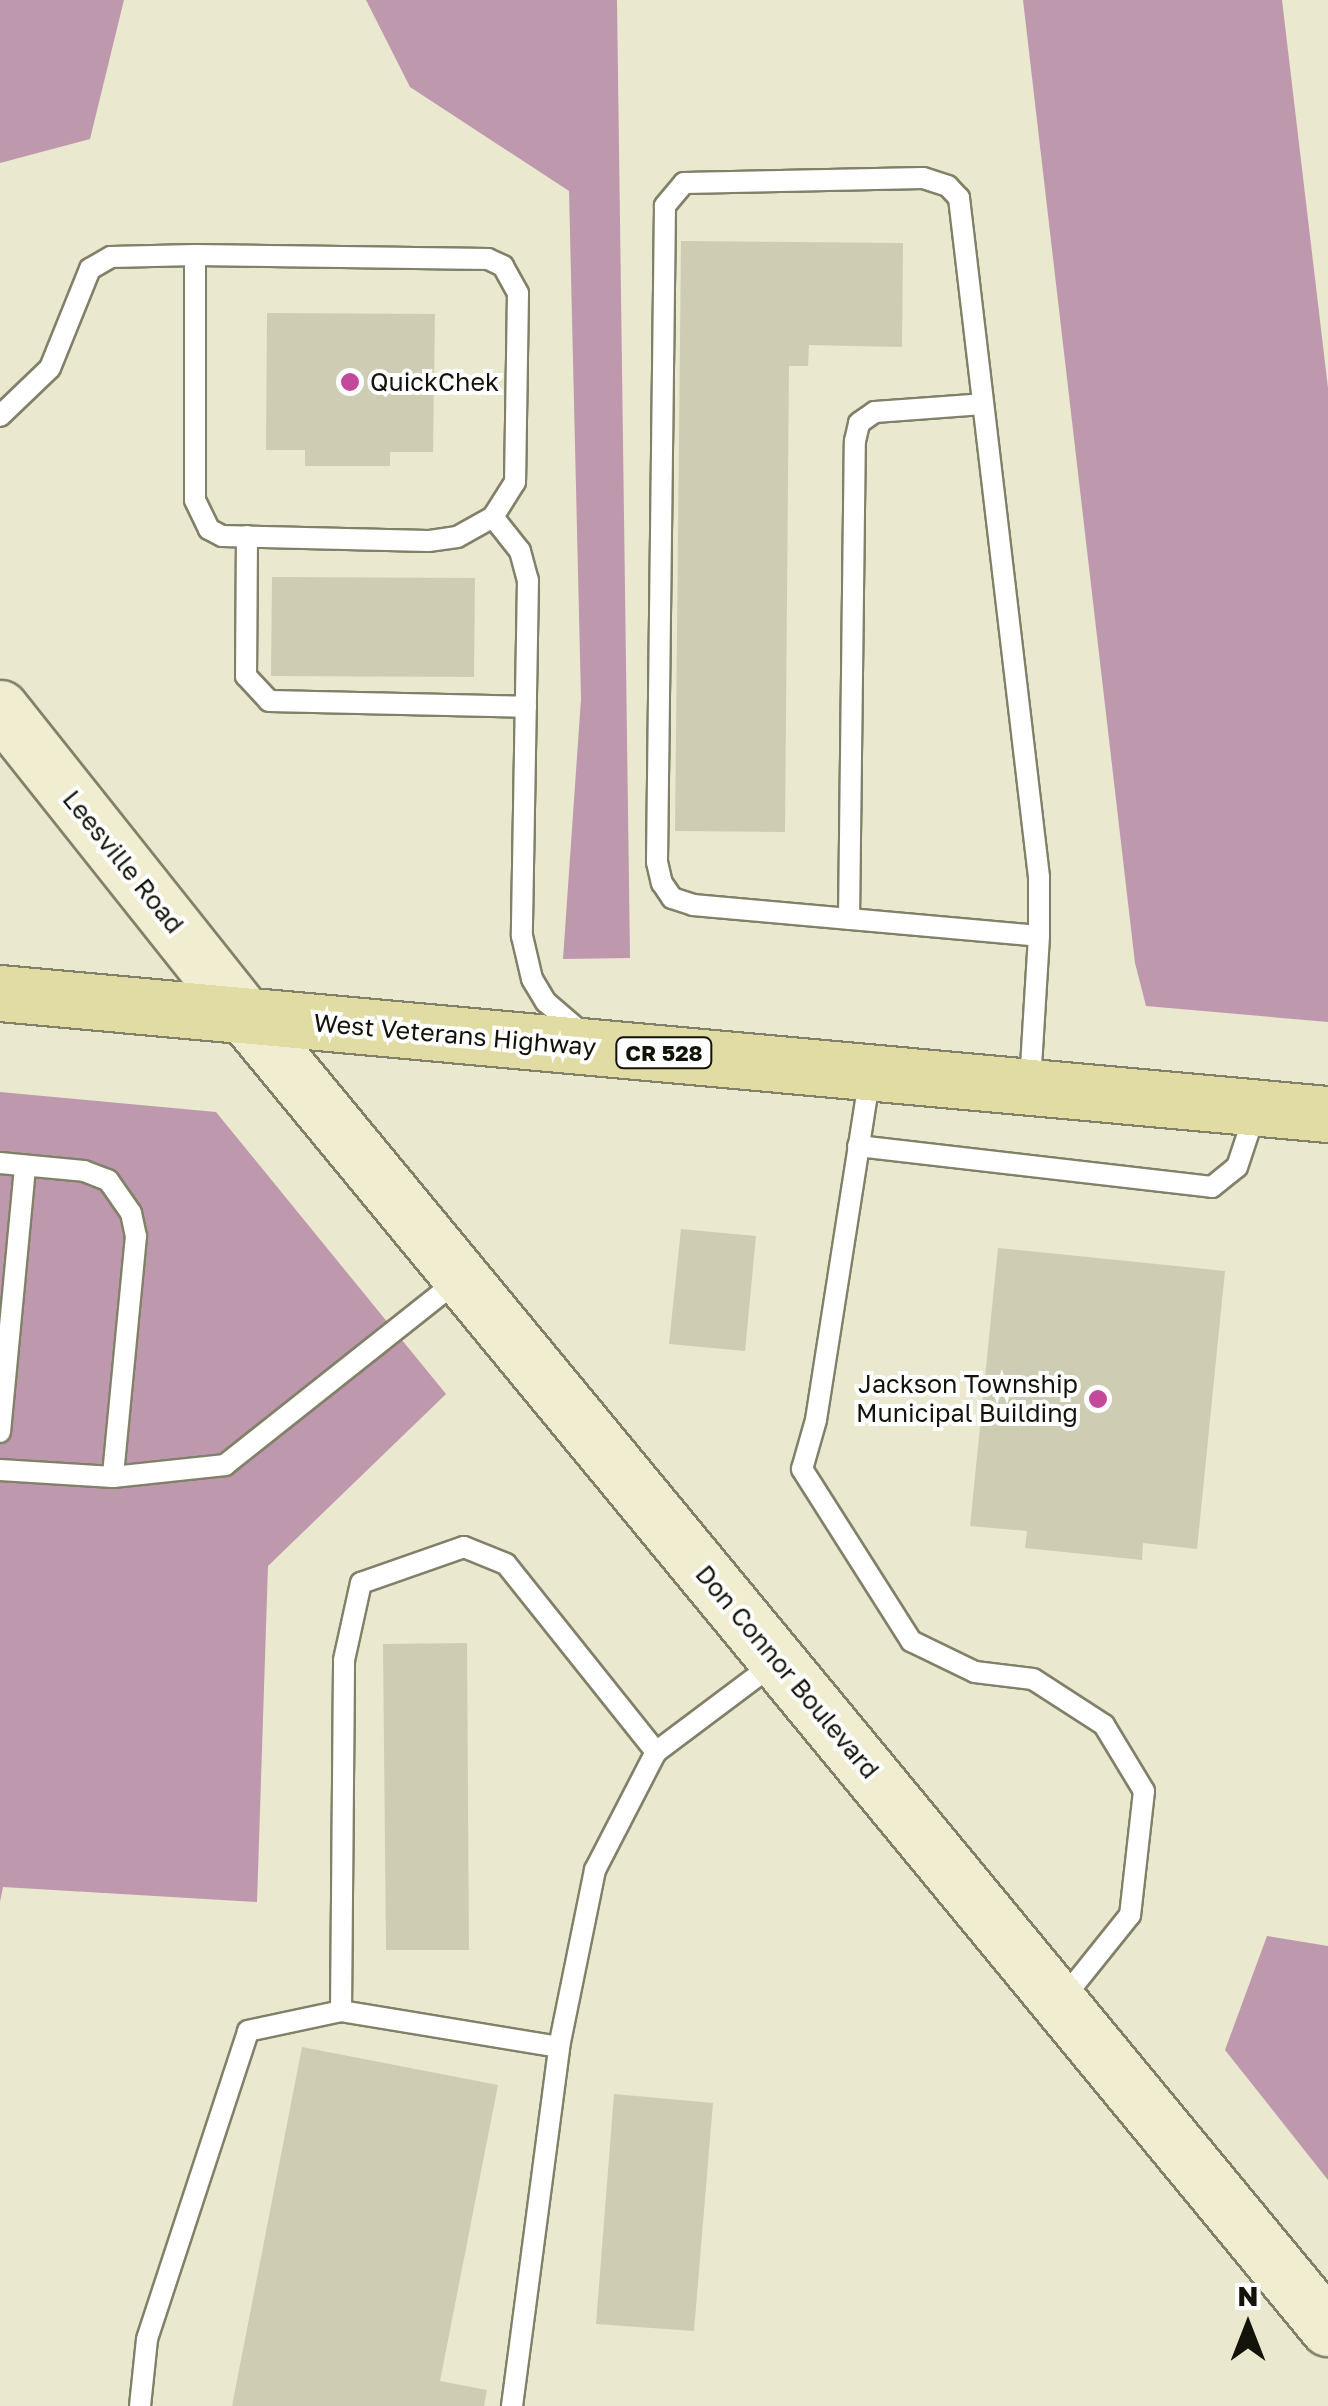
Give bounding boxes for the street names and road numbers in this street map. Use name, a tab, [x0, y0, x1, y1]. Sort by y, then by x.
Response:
street label: Leesville Road	[56, 785, 190, 939]
street label: West Veterans Highway	[313, 1008, 597, 1062]
road number: CR 528	[614, 1036, 714, 1070]
street label: Don Connor Boulevard	[689, 1559, 885, 1785]

